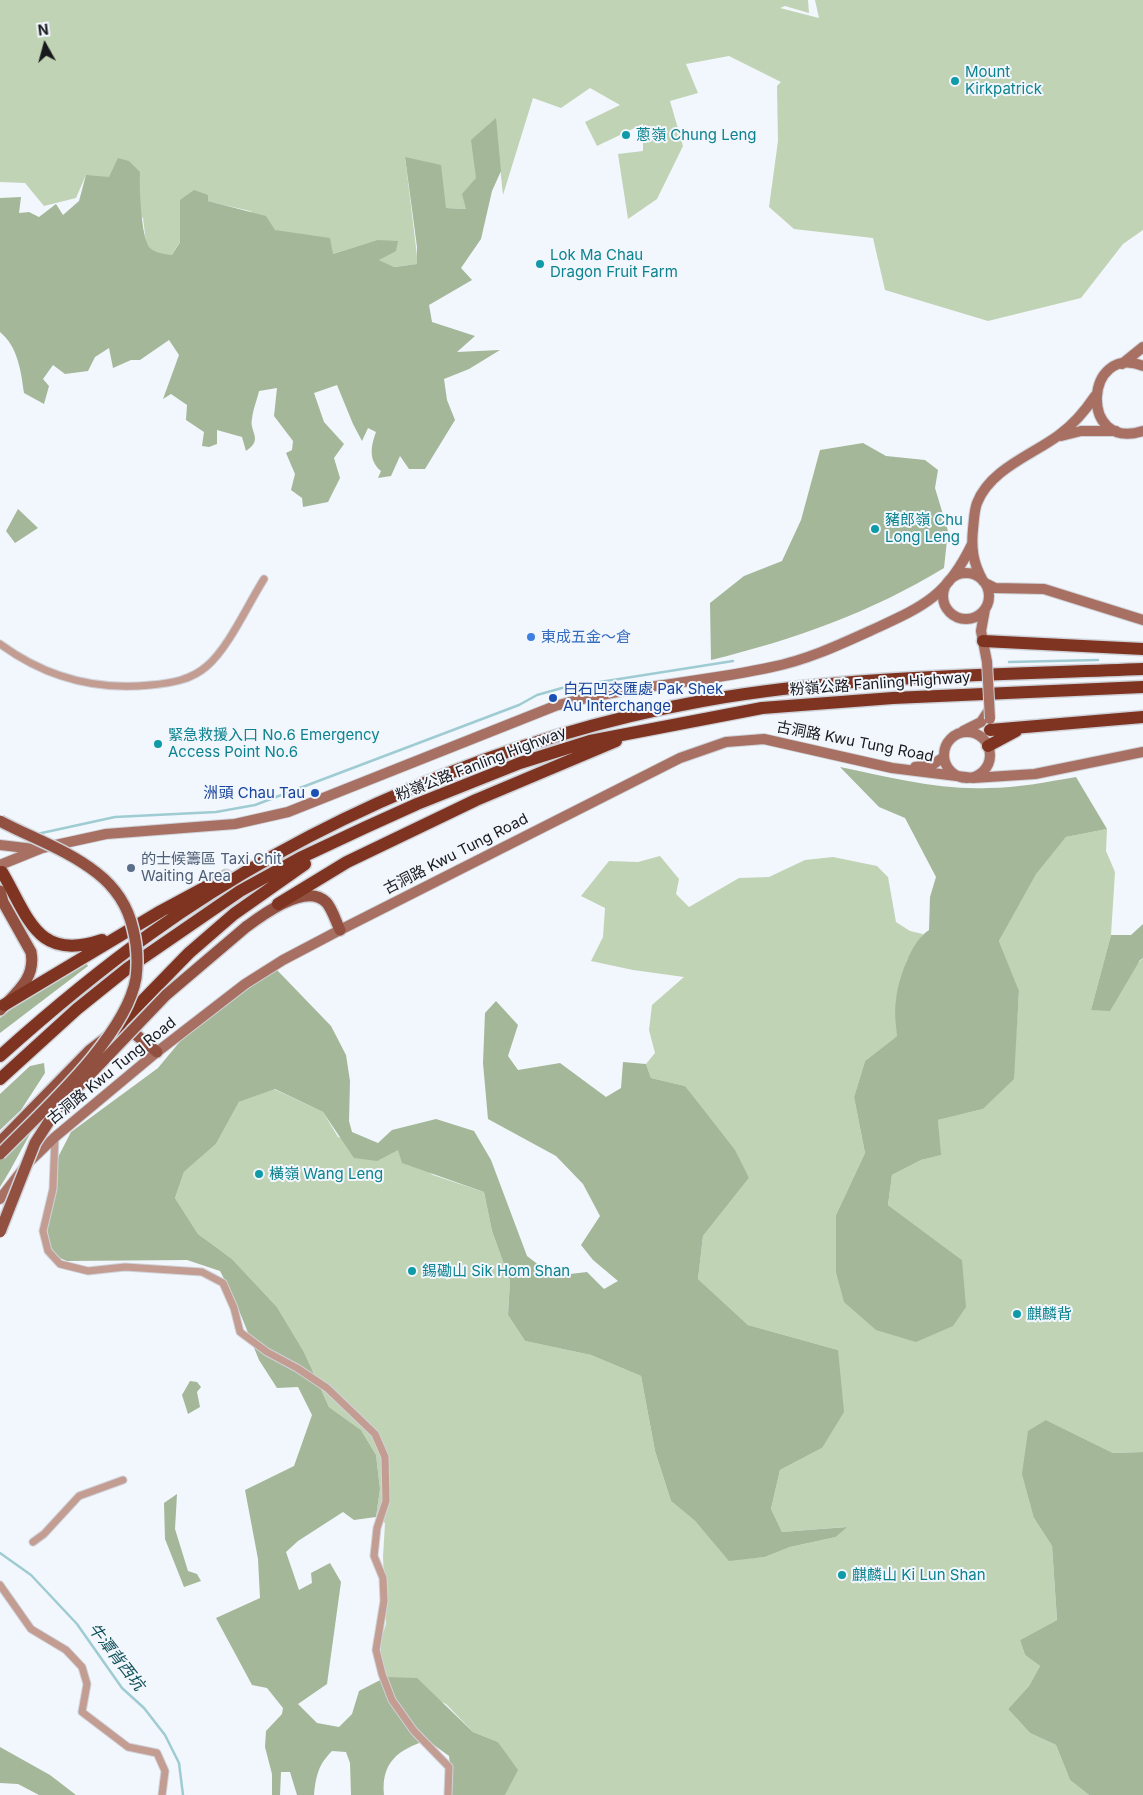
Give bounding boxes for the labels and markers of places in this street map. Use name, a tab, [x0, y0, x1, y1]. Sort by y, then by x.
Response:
place label: Mount Kirkpatrick	[965, 63, 1042, 98]
marker: Mount Kirkpatrick	[949, 75, 961, 87]
place label: 蔥嶺 Chung Leng	[636, 126, 756, 144]
marker: 蔥嶺 Chung Leng	[620, 129, 632, 141]
place label: Lok Ma Chau Dragon Fruit Farm	[550, 246, 678, 281]
marker: Lok Ma Chau Dragon Fruit Farm	[534, 258, 546, 270]
place label: 豬郎嶺 Chu Long Leng	[885, 511, 963, 546]
marker: 豬郎嶺 Chu Long Leng	[869, 523, 881, 535]
place label: 東成五金～倉	[541, 628, 631, 646]
marker: 東成五金～倉	[525, 631, 537, 643]
place label: 白石凹交匯處 Pak Shek Au Interchange	[563, 680, 723, 715]
marker: 白石凹交匯處 Pak Shek Au Interchange	[547, 692, 559, 704]
place label: 緊急救援入口 No.6 Emergency Access Point No.6	[168, 726, 380, 761]
marker: 緊急救援入口 No.6 Emergency Access Point No.6	[152, 738, 164, 750]
place label: 洲頭 Chau Tau	[204, 784, 305, 802]
marker: 洲頭 Chau Tau	[309, 787, 321, 799]
place label: 的士候籌區 Taxi Chit Waiting Area	[141, 850, 282, 885]
marker: 的士候籌區 Taxi Chit Waiting Area	[125, 862, 137, 874]
place label: 橫嶺 Wang Leng	[269, 1165, 383, 1183]
marker: 橫嶺 Wang Leng	[253, 1168, 265, 1180]
place label: 錫磡山 Sik Hom Shan	[422, 1262, 570, 1280]
marker: 錫磡山 Sik Hom Shan	[406, 1265, 418, 1277]
place label: 麒麟背	[1027, 1305, 1072, 1323]
marker: 麒麟背	[1011, 1308, 1023, 1320]
place label: 麒麟山 Ki Lun Shan	[852, 1566, 986, 1584]
marker: 麒麟山 Ki Lun Shan	[836, 1569, 848, 1581]

